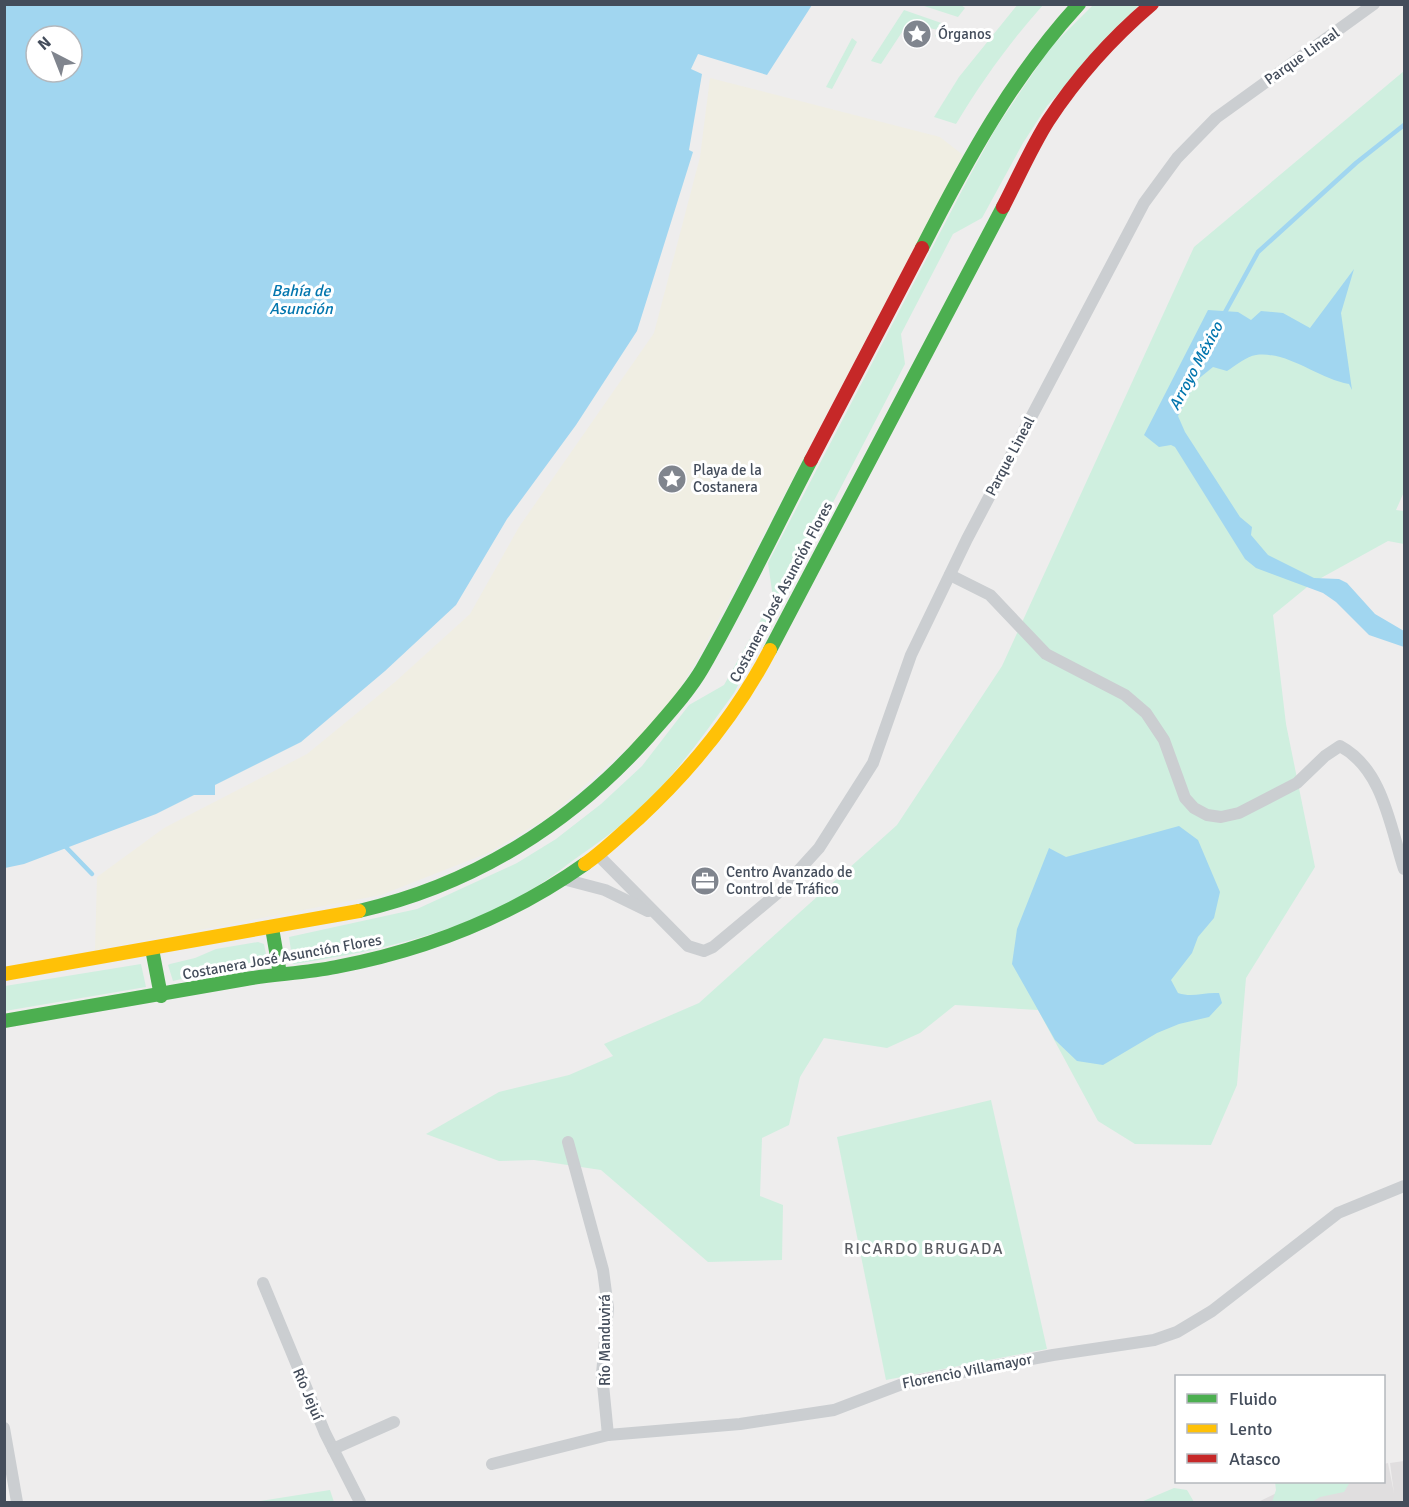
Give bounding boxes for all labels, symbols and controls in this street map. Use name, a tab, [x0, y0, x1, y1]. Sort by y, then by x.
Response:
place icon: Órganos	[901, 18, 933, 50]
north arrow	[24, 24, 84, 84]
place label: Órganos	[938, 24, 992, 43]
street label: Parque Lineal	[1261, 24, 1343, 88]
text: N	[34, 32, 55, 55]
water label: Bahía de Asunción	[269, 281, 334, 319]
water label: Arroyo México	[1164, 318, 1228, 413]
street label: Parque Lineal	[982, 413, 1038, 499]
place label: Playa de la Costanera	[693, 461, 762, 496]
place icon: Playa de la Costanera	[656, 463, 688, 495]
street label: Costanera José Asunción Flores	[726, 498, 837, 685]
place label: Centro Avanzado de Control de Tráfico	[726, 863, 853, 898]
office icon: Centro Avanzado de Control de Tráfico	[689, 865, 721, 897]
street label: Costanera José Asunción Flores	[181, 931, 383, 983]
district label: RICARDO BRUGADA	[844, 1239, 1004, 1259]
street label: Río Manduvirá	[596, 1294, 614, 1386]
street label: Florencio Villamayor	[901, 1350, 1034, 1392]
street label: Río Jejuí	[289, 1365, 327, 1423]
legend	[1175, 1375, 1385, 1483]
text: Fluido	[1229, 1388, 1277, 1410]
text: Lento	[1229, 1418, 1272, 1440]
text: Atasco	[1229, 1448, 1281, 1470]

